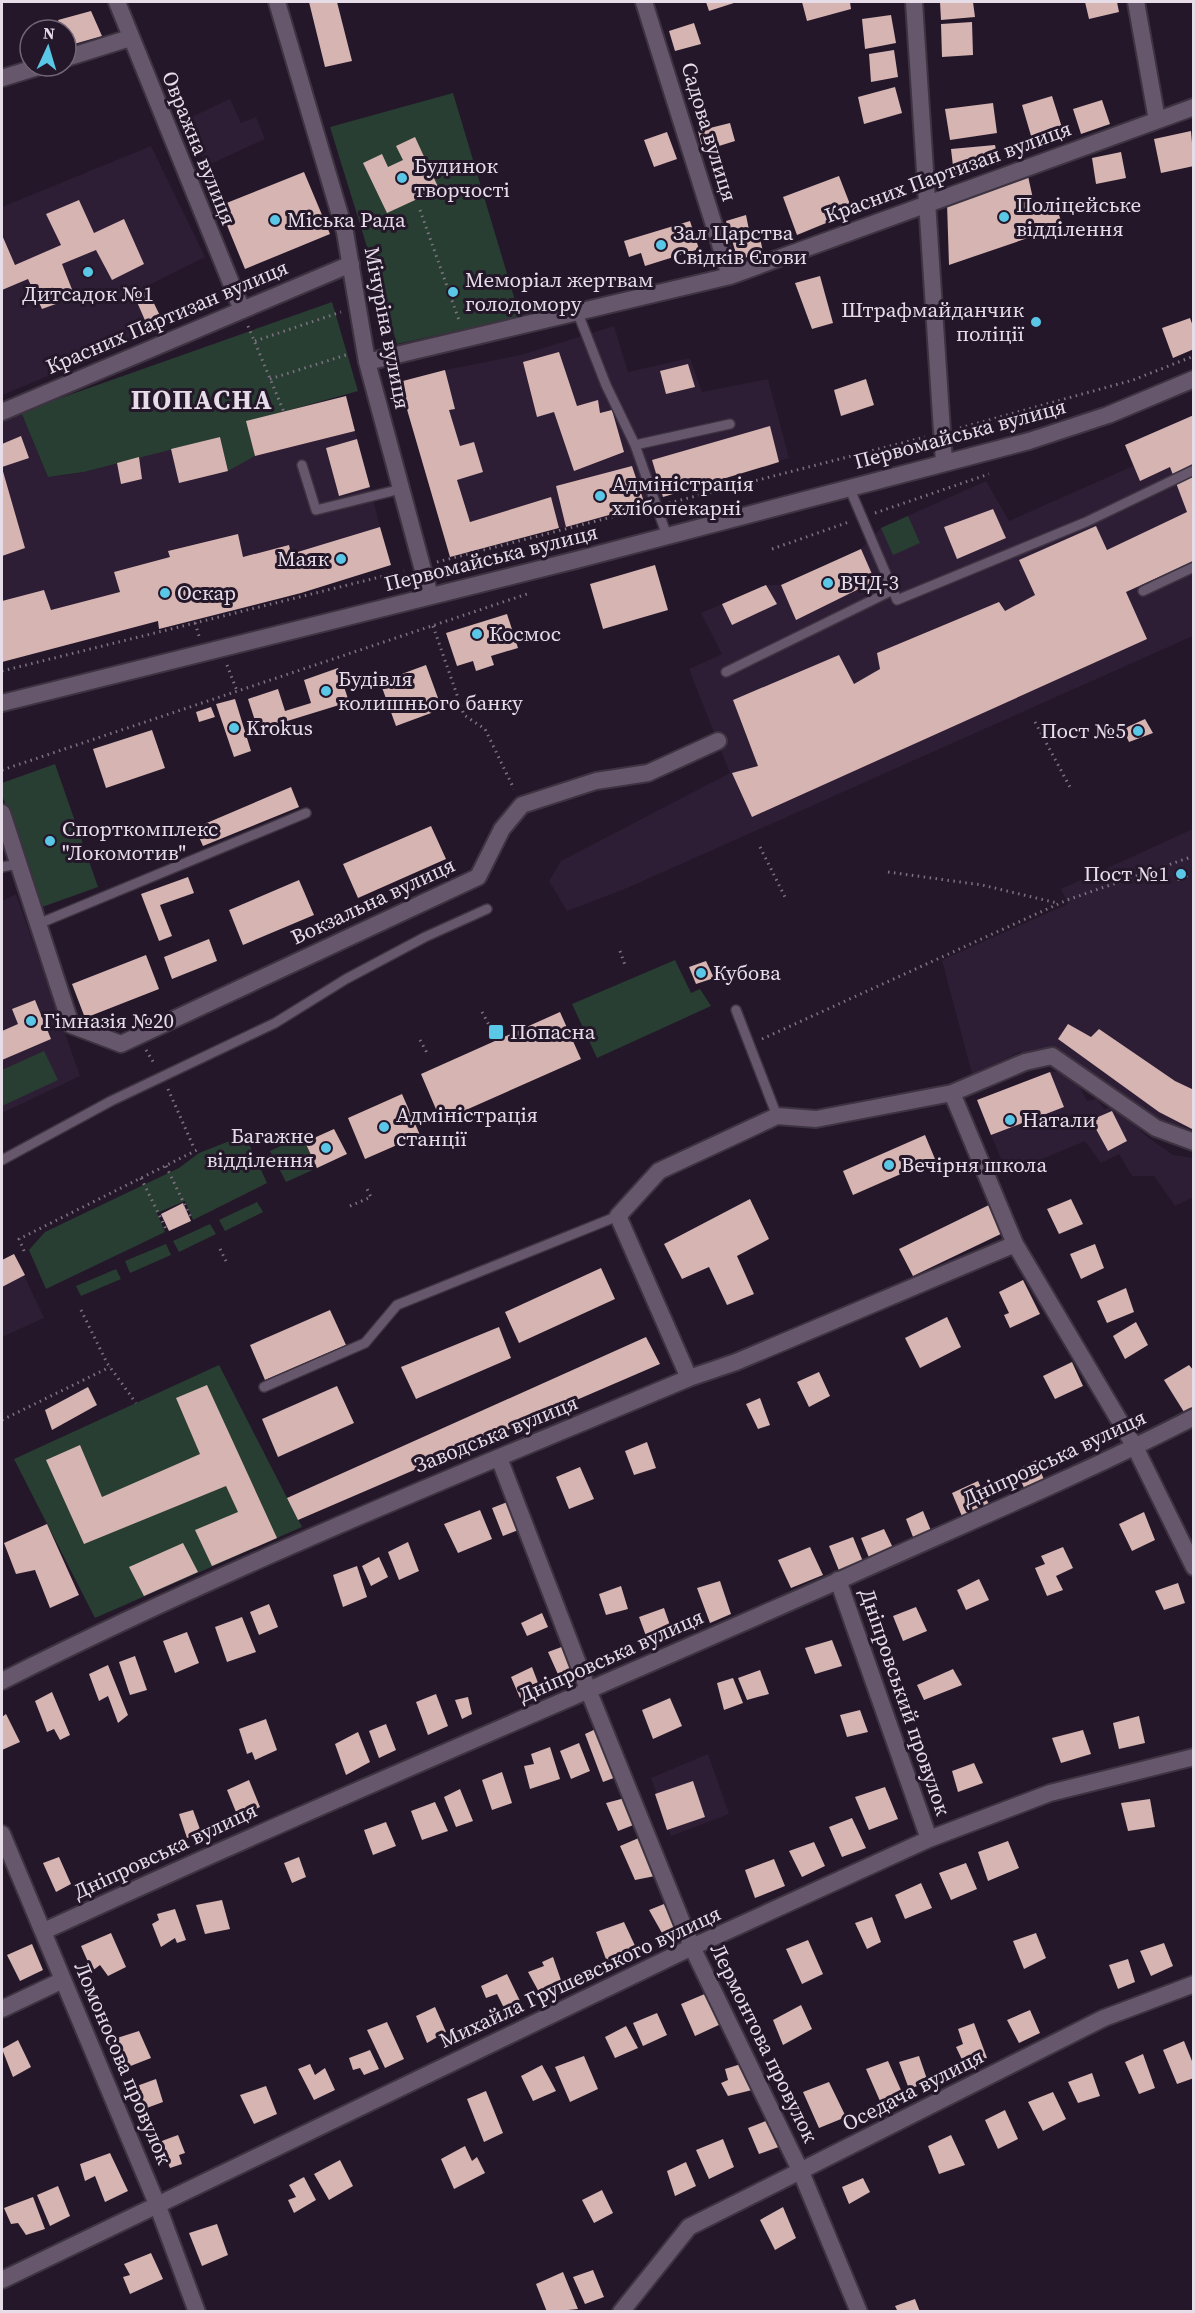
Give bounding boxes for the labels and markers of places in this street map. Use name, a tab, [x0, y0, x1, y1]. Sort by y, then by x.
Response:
place label: Будинок творчості	[414, 151, 510, 204]
marker: Будинок творчості	[395, 171, 409, 185]
place label: Поліцейське відділення	[1016, 190, 1141, 243]
place label: Міська Рада	[287, 205, 406, 234]
marker: Поліцейське відділення	[997, 210, 1011, 224]
marker: Міська Рада	[268, 213, 282, 227]
place label: Зал Царства Свідків Єгови	[673, 218, 807, 271]
marker: Зал Царства Свідків Єгови	[654, 238, 668, 252]
marker: Дитсадок №1	[81, 265, 95, 279]
place label: Меморіал жертвам голодомору	[465, 265, 653, 318]
place label: Дитсадок №1	[22, 279, 154, 308]
marker: Меморіал жертвам голодомору	[446, 285, 460, 299]
place label: Штрафмайданчик поліції	[841, 295, 1025, 348]
marker: Штрафмайданчик поліції	[1029, 315, 1043, 329]
place label: Адміністрація хлібопекарні	[612, 469, 754, 522]
marker: Адміністрація хлібопекарні	[593, 489, 607, 503]
place label: Маяк	[277, 544, 329, 573]
marker: Маяк	[334, 552, 348, 566]
place label: ВЧД-3	[840, 568, 899, 597]
marker: ВЧД-3	[821, 576, 835, 590]
place label: Оскар	[177, 578, 236, 607]
marker: Оскар	[158, 586, 172, 600]
place label: Космос	[489, 619, 561, 648]
marker: Космос	[470, 627, 484, 641]
place label: Будівля колишнього банку	[338, 664, 523, 717]
marker: Будівля колишнього банку	[319, 684, 333, 698]
place label: Krokus	[246, 713, 313, 742]
place label: Пост №5	[1041, 716, 1126, 745]
marker: Krokus	[227, 721, 241, 735]
marker: Пост №5	[1131, 724, 1145, 738]
place label: Спорткомплекс "Локомотив"	[62, 814, 218, 867]
marker: Спорткомплекс "Локомотив"	[43, 834, 57, 848]
place label: Пост №1	[1084, 859, 1169, 888]
marker: Пост №1	[1174, 867, 1188, 881]
place label: Кубова	[713, 958, 781, 987]
marker: Кубова	[694, 966, 708, 980]
place label: Гімназія №20	[43, 1006, 174, 1035]
marker: Гімназія №20	[24, 1014, 38, 1028]
place label: Попасна	[510, 1017, 596, 1046]
marker: Попасна	[487, 1023, 505, 1041]
place label: Адміністрація станції	[396, 1100, 538, 1153]
place label: Натали	[1022, 1105, 1096, 1134]
marker: Натали	[1003, 1113, 1017, 1127]
marker: Адміністрація станції	[377, 1120, 391, 1134]
place label: Багажне відділення	[206, 1121, 314, 1174]
marker: Багажне відділення	[319, 1141, 333, 1155]
place label: Вечірня школа	[901, 1150, 1047, 1179]
marker: Вечірня школа	[882, 1158, 896, 1172]

